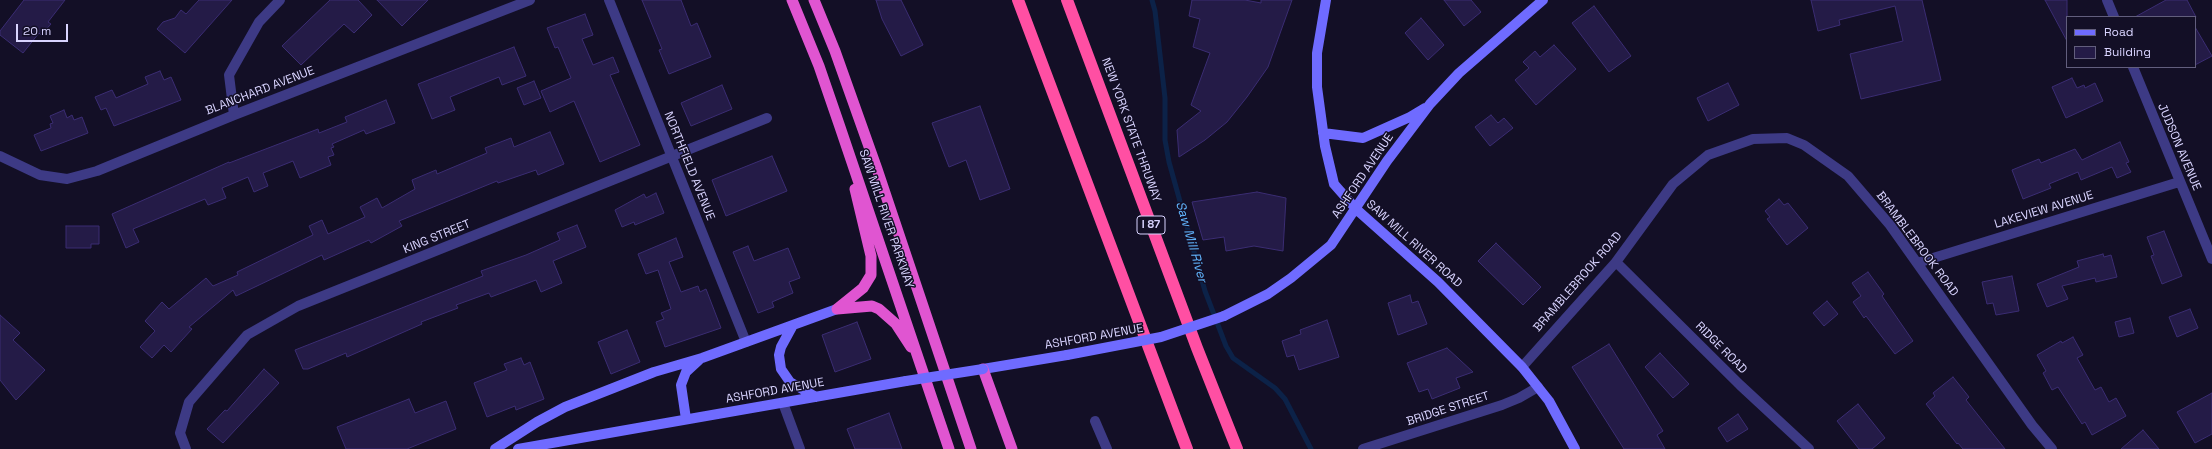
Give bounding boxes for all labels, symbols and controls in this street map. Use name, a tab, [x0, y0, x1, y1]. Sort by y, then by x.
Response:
scale bar	[18, 16, 70, 42]
legend	[2066, 16, 2196, 68]
text: 20 m	[23, 23, 51, 39]
text: Road	[2104, 24, 2133, 40]
text: Building	[2104, 44, 2151, 60]
street label: NEW YORK STATE THRUWAY	[1098, 56, 1164, 204]
street label: BLANCHARD AVENUE	[203, 64, 317, 118]
street label: JUDSON AVENUE	[2154, 101, 2204, 193]
street label: NORTHFIELD AVENUE	[661, 110, 717, 222]
street label: ASHFORD AVENUE	[1329, 131, 1397, 221]
street label: SAW MILL RIVER PARKWAY	[855, 148, 917, 290]
street label: LAKEVIEW AVENUE	[1993, 188, 2095, 232]
street label: BRAMBLEBROOK ROAD	[1873, 189, 1961, 299]
street label: SAW MILL RIVER ROAD	[1363, 197, 1465, 291]
water label: Saw Mill River	[1172, 200, 1210, 284]
road number: I 87	[1137, 216, 1165, 234]
street label: KING STREET	[401, 217, 473, 257]
street label: BRAMBLEBROOK ROAD	[1531, 229, 1625, 335]
street label: RIDGE ROAD	[1692, 319, 1750, 377]
street label: ASHFORD AVENUE	[1044, 321, 1144, 353]
street label: ASHFORD AVENUE	[725, 375, 825, 407]
street label: BRIDGE STREET	[1405, 389, 1491, 429]

